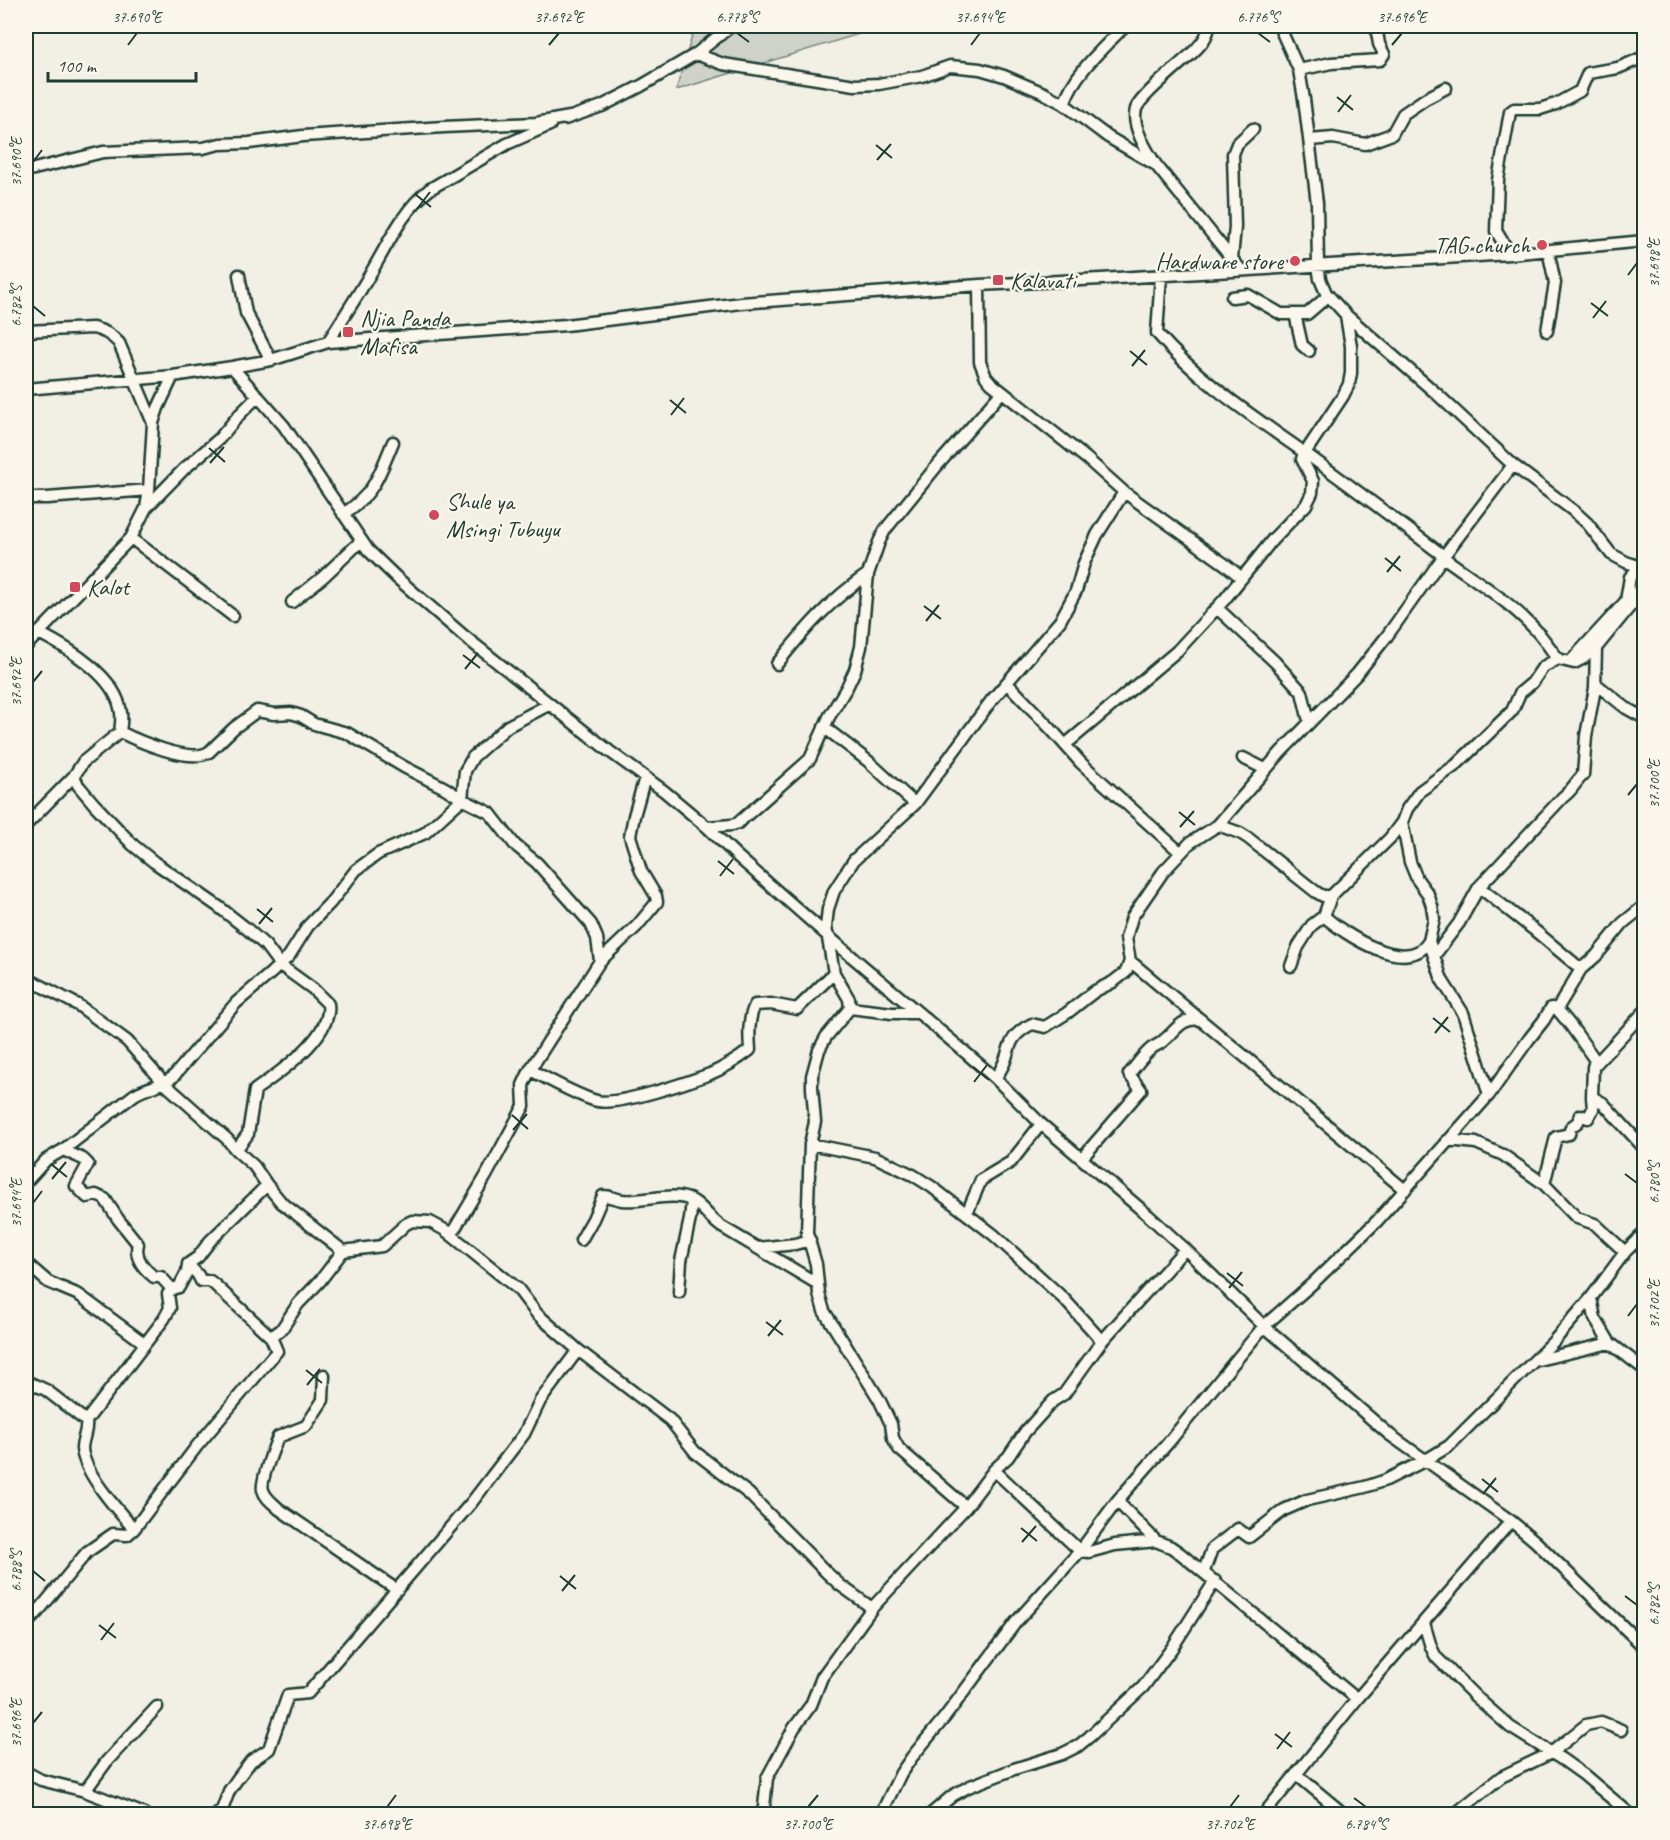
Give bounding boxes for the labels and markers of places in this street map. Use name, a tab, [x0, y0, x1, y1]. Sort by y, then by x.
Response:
place label: TAG church	[1434, 230, 1531, 260]
marker: TAG church	[1535, 238, 1549, 252]
place label: Hardware store	[1156, 246, 1285, 276]
marker: Hardware store	[1288, 254, 1302, 268]
place label: Kalavati	[1010, 265, 1078, 295]
marker: Kalavati	[991, 273, 1005, 287]
place label: Njia Panda Mafisa	[360, 303, 452, 361]
marker: Njia Panda Mafisa	[341, 325, 355, 339]
place label: Shule ya Msingi Tubuyu	[446, 486, 562, 544]
marker: Shule ya Msingi Tubuyu	[427, 508, 441, 522]
place label: Kalot	[87, 572, 131, 602]
marker: Kalot	[68, 580, 82, 594]

